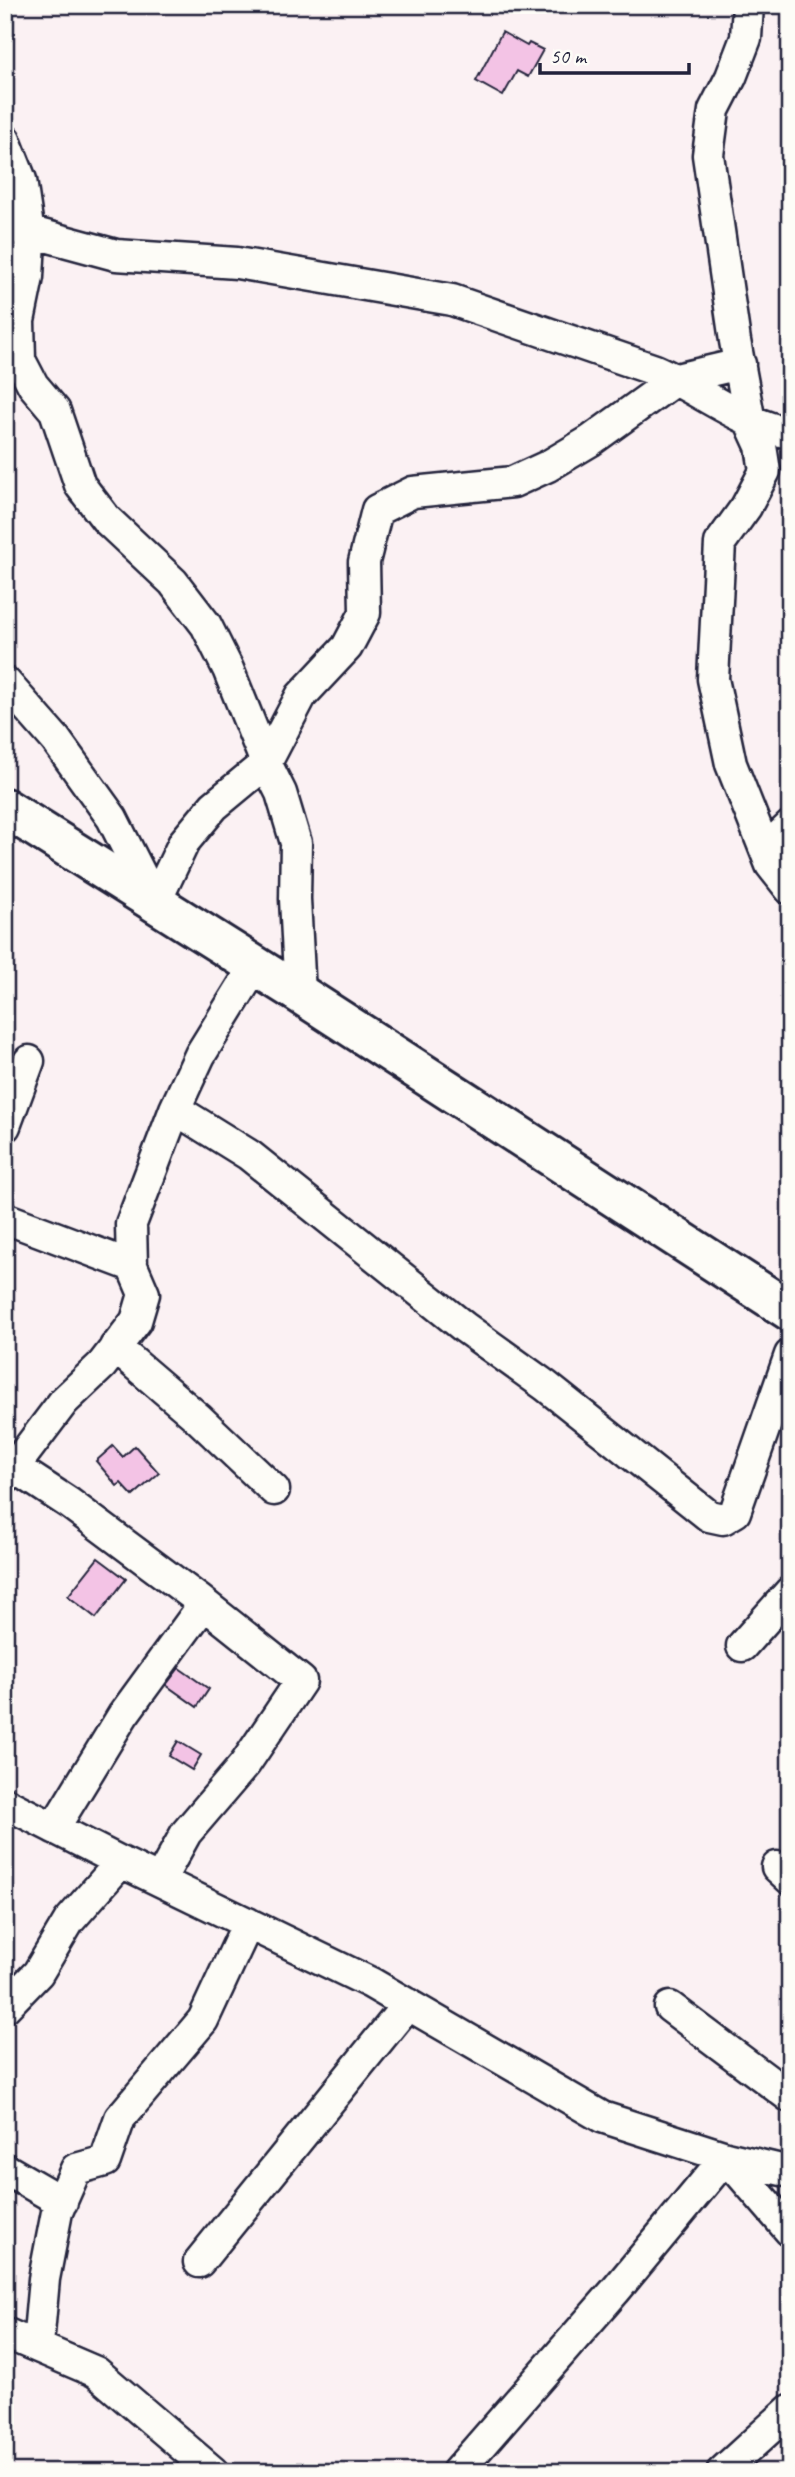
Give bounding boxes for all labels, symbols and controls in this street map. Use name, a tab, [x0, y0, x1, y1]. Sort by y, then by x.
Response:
scale bar	[540, 32, 688, 76]
text: 50 m	[550, 43, 588, 69]

